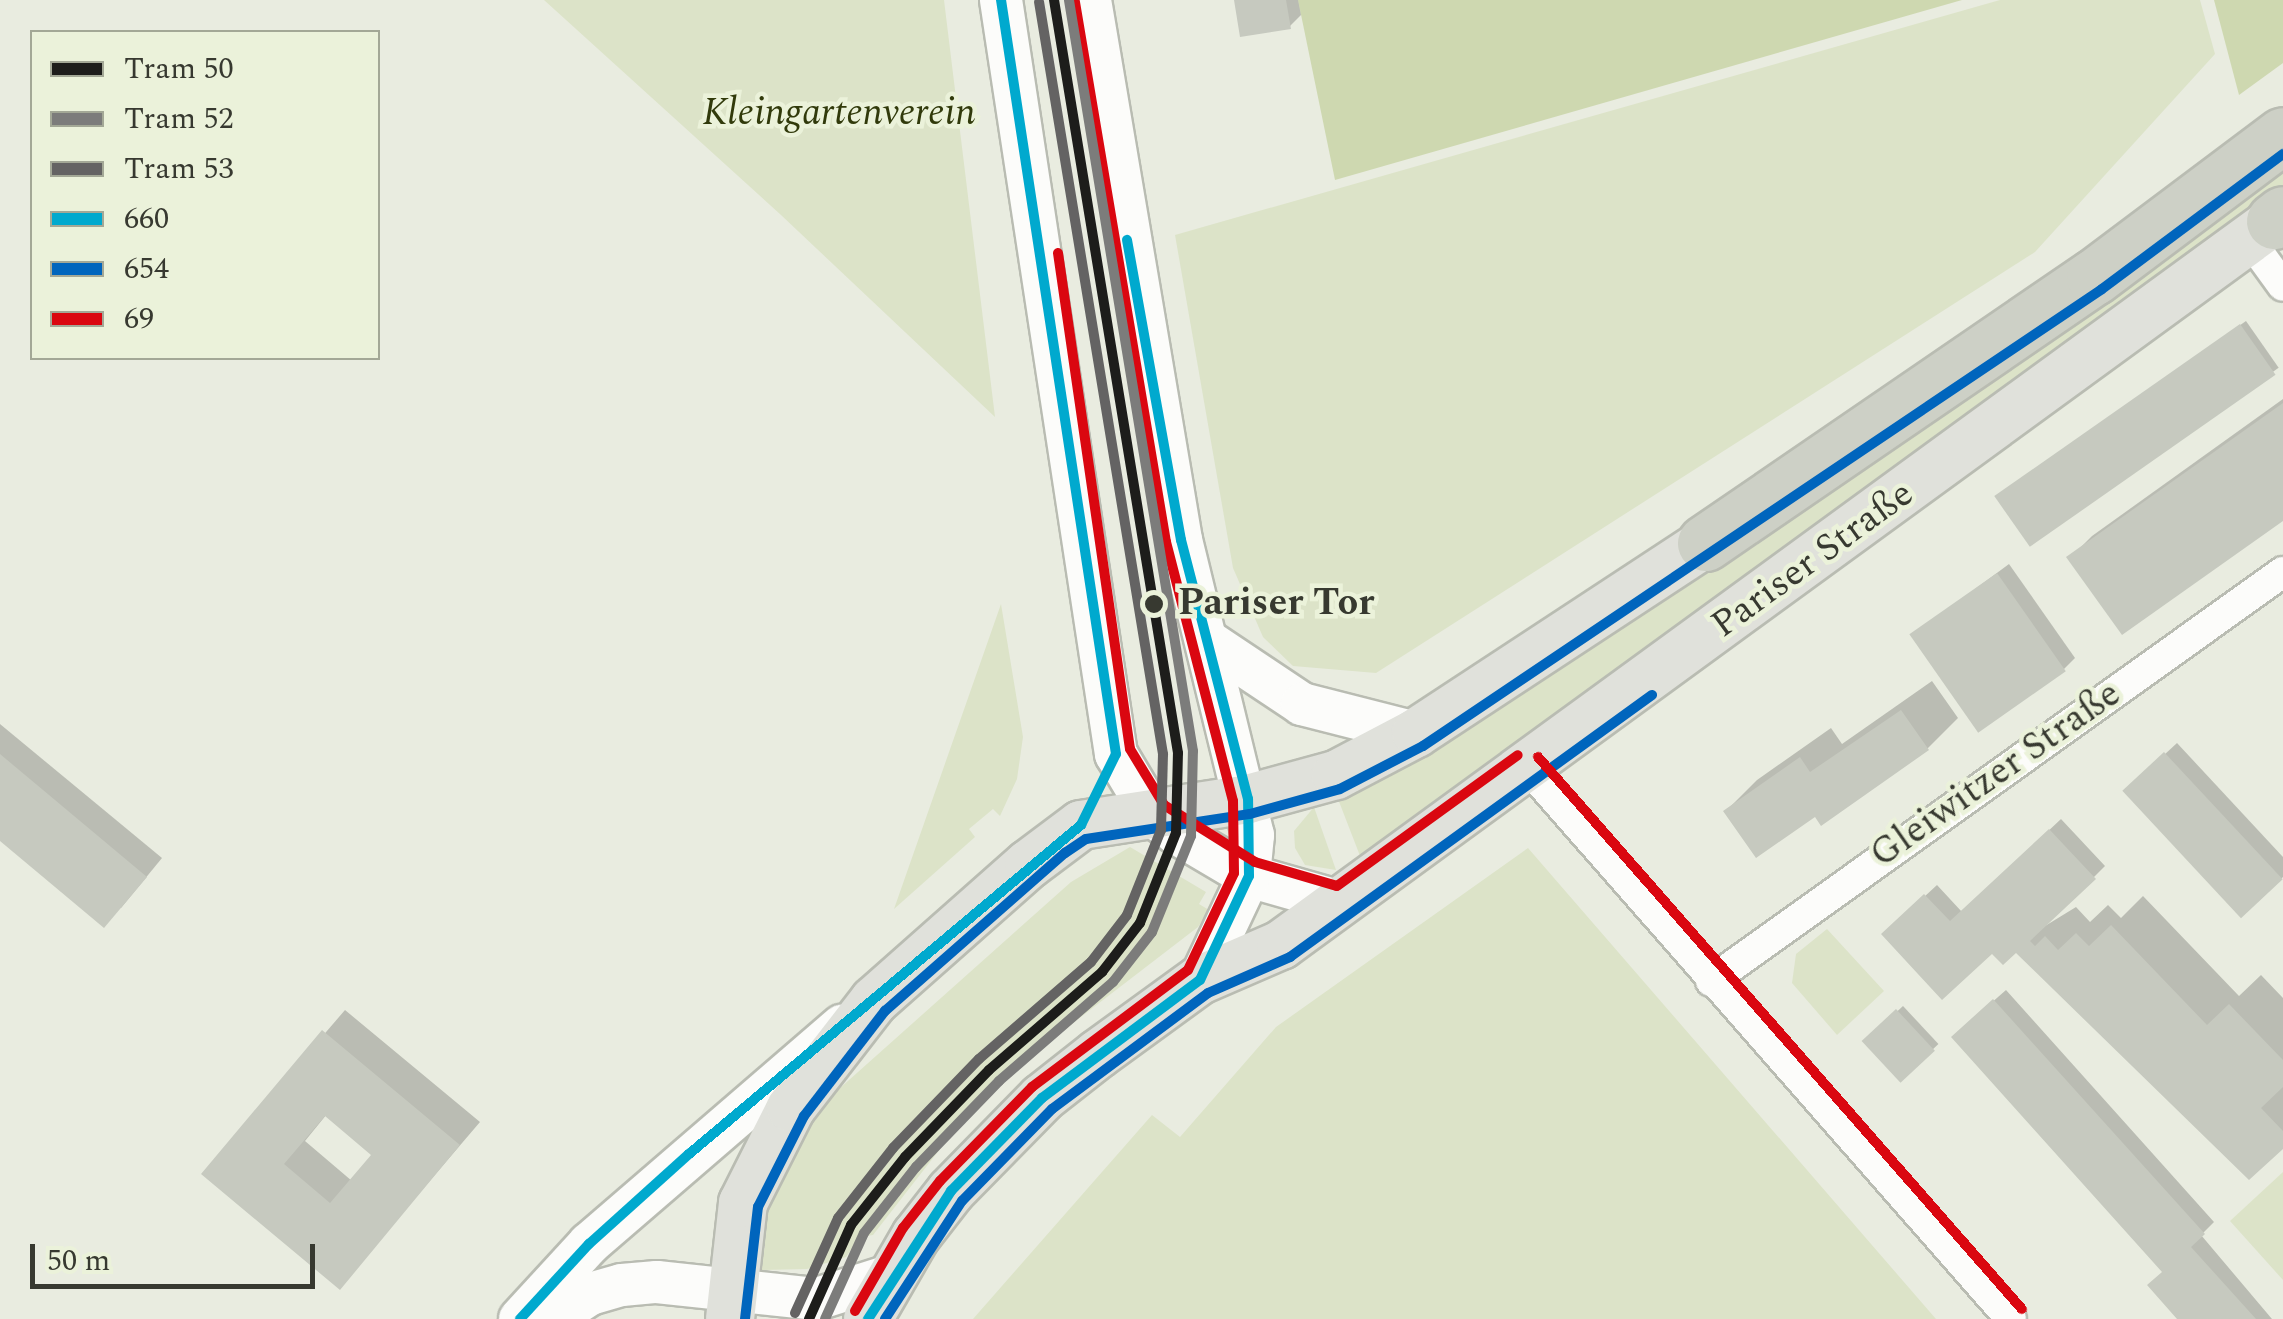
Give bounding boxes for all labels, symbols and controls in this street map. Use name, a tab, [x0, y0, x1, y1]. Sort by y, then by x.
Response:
legend	[30, 30, 380, 360]
text: Tram 50	[124, 46, 234, 92]
park label: Kleingartenverein	[702, 91, 976, 137]
text: Tram 52	[124, 96, 234, 142]
text: Tram 53	[124, 146, 234, 192]
text: 660	[124, 196, 169, 242]
text: 654	[124, 246, 169, 292]
text: 69	[124, 296, 154, 342]
street label: Pariser Straße	[1703, 472, 1923, 648]
place label: Pariser Tor	[1178, 581, 1374, 627]
marker: Pariser Tor	[1139, 589, 1169, 619]
street label: Gleiwitzer Straße	[1862, 672, 2130, 878]
scale bar	[35, 1224, 320, 1286]
text: 50 m	[47, 1238, 110, 1284]

